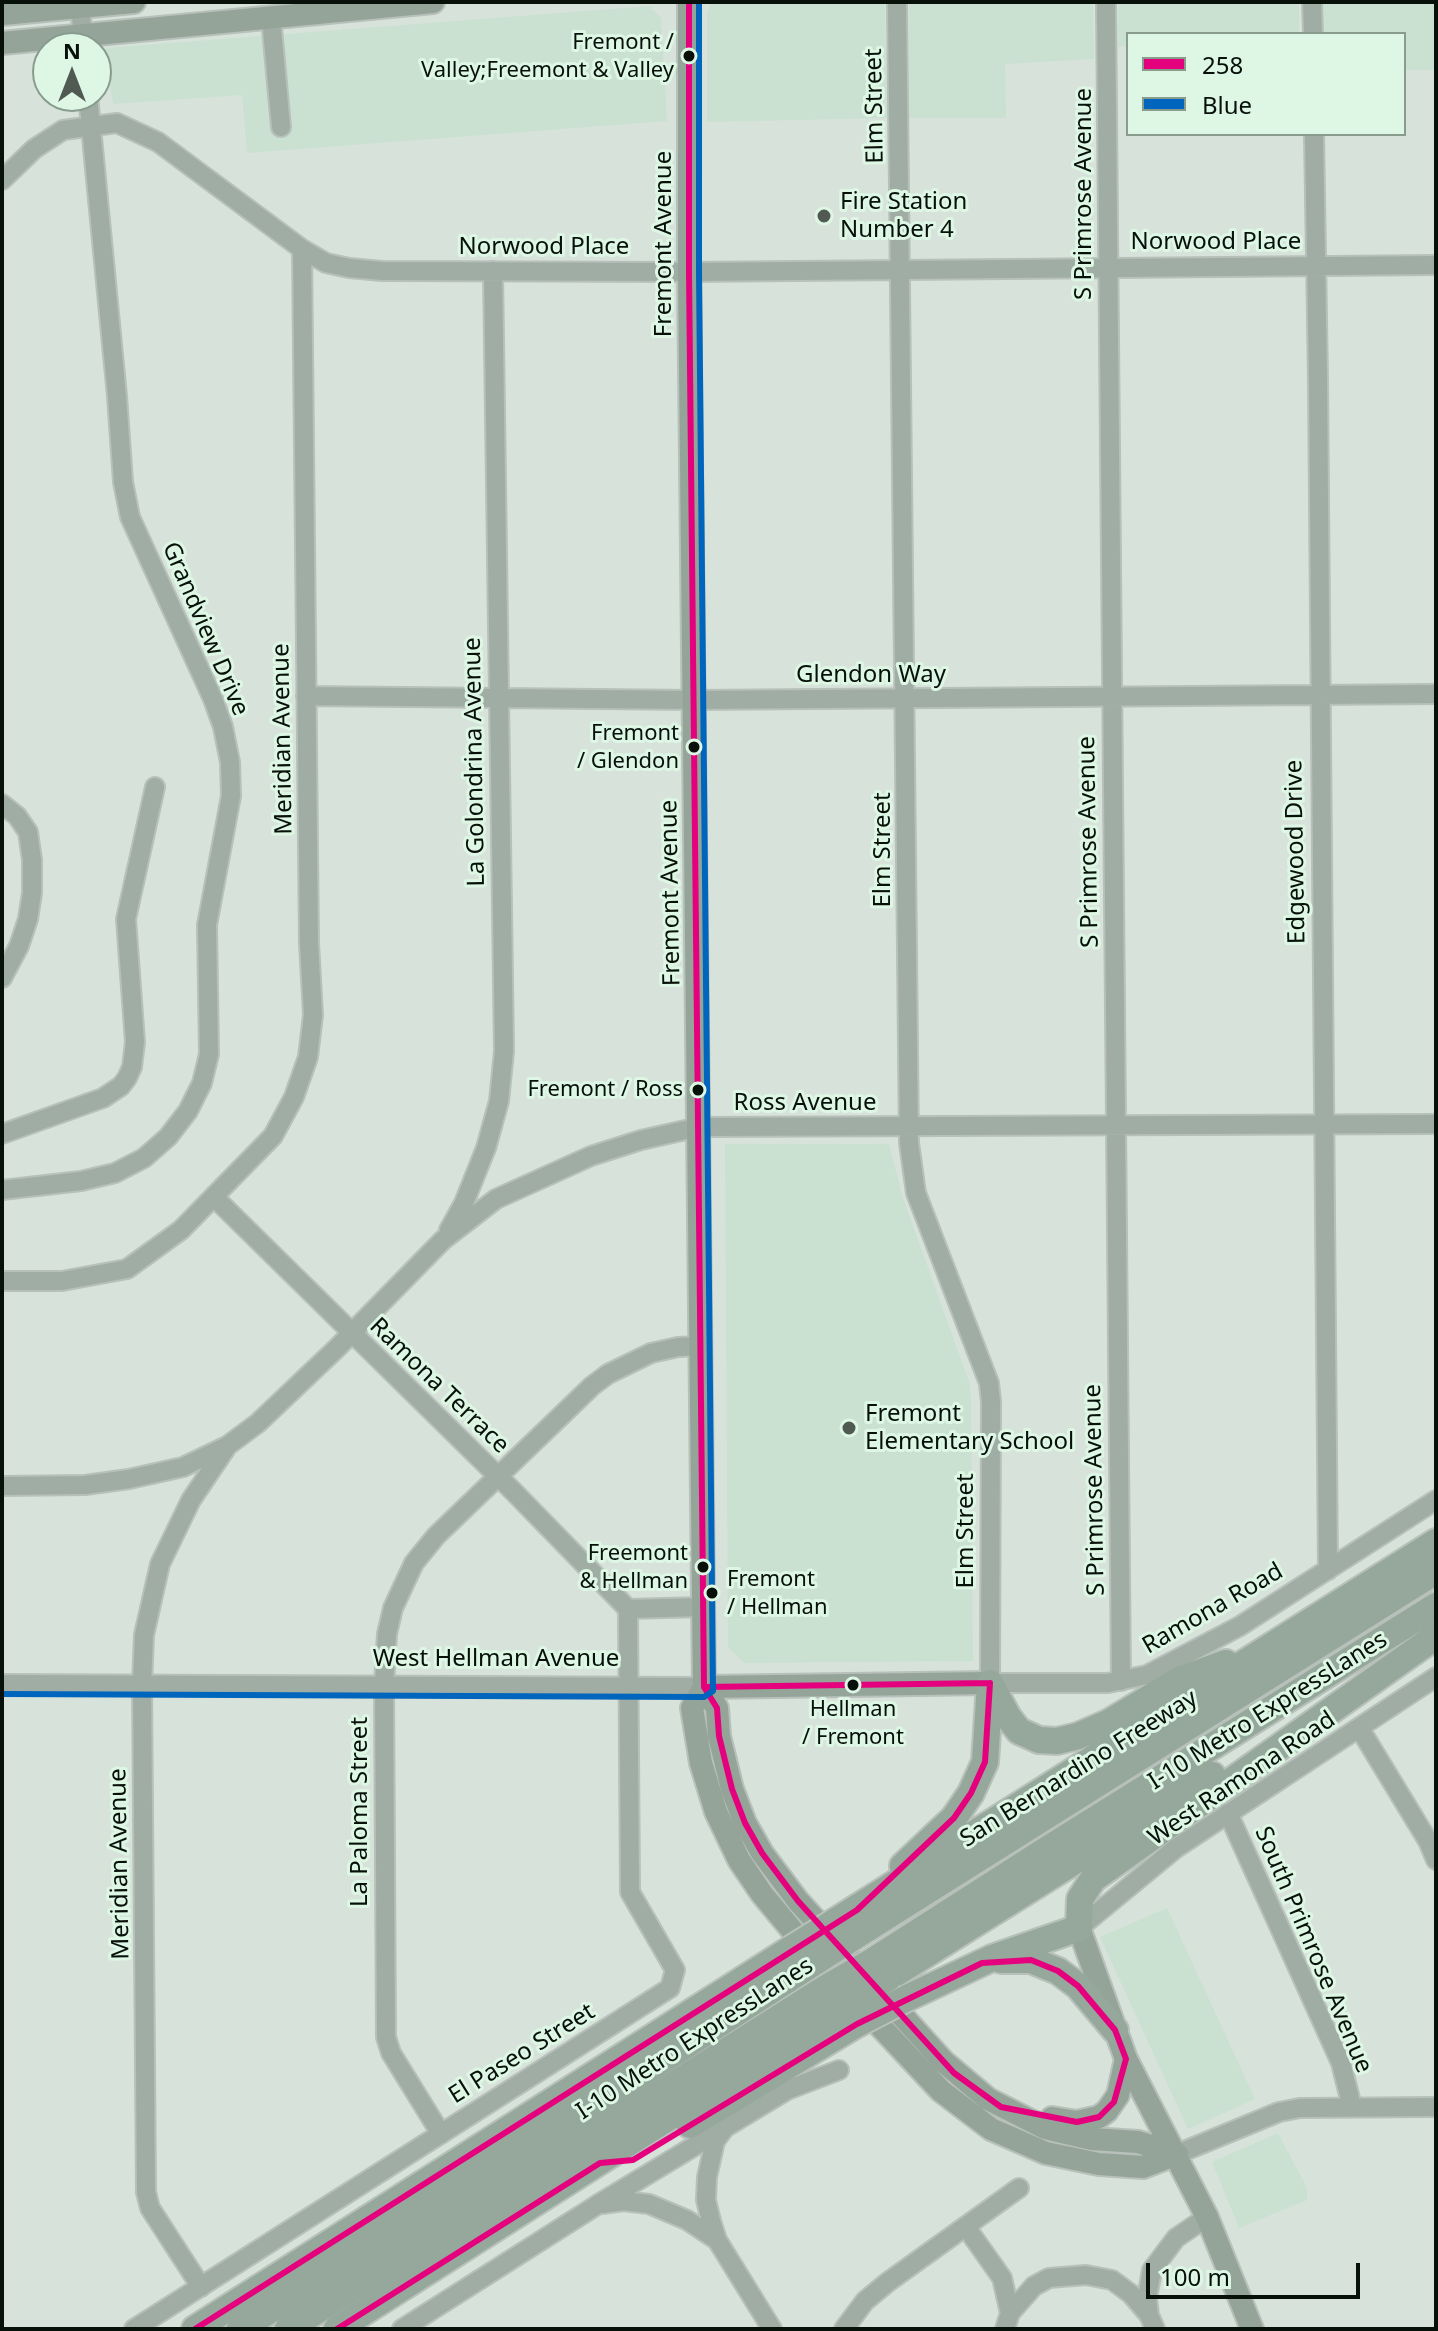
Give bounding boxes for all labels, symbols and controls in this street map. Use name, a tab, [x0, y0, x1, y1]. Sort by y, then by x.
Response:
place label: Fremont / Valley;Freemont & Valley	[421, 30, 674, 82]
north arrow	[32, 32, 112, 112]
legend	[1126, 32, 1406, 136]
text: N	[63, 35, 81, 65]
marker: Fremont / Valley;Freemont & Valley	[681, 48, 697, 64]
street label: Elm Street	[860, 48, 890, 164]
text: 258	[1202, 48, 1243, 81]
street label: S Primrose Avenue	[1070, 88, 1098, 300]
text: Blue	[1202, 88, 1252, 121]
street label: Fremont Avenue	[650, 151, 678, 337]
place label: Fire Station Number 4	[840, 188, 967, 244]
marker: Fire Station Number 4	[815, 207, 833, 225]
street label: Norwood Place	[1131, 228, 1301, 256]
street label: Norwood Place	[459, 233, 629, 261]
street label: Grandview Drive	[155, 538, 255, 720]
street label: La Golondrina Avenue	[458, 637, 492, 887]
street label: Meridian Avenue	[267, 643, 299, 835]
street label: Glendon Way	[796, 661, 946, 689]
place label: Fremont / Glendon	[577, 721, 679, 772]
street label: S Primrose Avenue	[1073, 736, 1105, 948]
marker: Fremont / Glendon	[686, 739, 702, 755]
street label: Edgewood Drive	[1280, 760, 1312, 944]
street label: Elm Street	[869, 792, 897, 908]
street label: Fremont Avenue	[655, 800, 687, 986]
place label: Fremont / Ross	[527, 1077, 683, 1103]
marker: Fremont / Ross	[690, 1082, 706, 1098]
street label: Ross Avenue	[734, 1089, 876, 1117]
street label: Ramona Terrace	[363, 1312, 515, 1460]
street label: S Primrose Avenue	[1079, 1384, 1111, 1596]
place label: Fremont Elementary School	[865, 1400, 1074, 1456]
marker: Fremont Elementary School	[840, 1419, 858, 1437]
street label: Elm Street	[952, 1473, 980, 1589]
place label: Freemont & Hellman	[580, 1541, 688, 1592]
street label: Ramona Road	[1138, 1557, 1288, 1661]
marker: Freemont & Hellman	[695, 1559, 711, 1575]
place label: Fremont / Hellman	[727, 1567, 827, 1618]
marker: Fremont / Hellman	[704, 1585, 720, 1601]
street label: I-10 Metro ExpressLanes	[1143, 1626, 1393, 1796]
street label: West Hellman Avenue	[373, 1645, 619, 1673]
marker: Hellman / Fremont	[845, 1677, 861, 1693]
street label: San Bernardino Freeway	[955, 1684, 1203, 1854]
place label: Hellman / Fremont	[802, 1697, 904, 1748]
street label: West Ramona Road	[1143, 1706, 1341, 1852]
street label: La Paloma Street	[346, 1717, 374, 1907]
street label: Meridian Avenue	[104, 1768, 136, 1960]
street label: South Primrose Avenue	[1248, 1822, 1378, 2078]
street label: I-10 Metro ExpressLanes	[571, 1952, 819, 2126]
street label: El Paseo Street	[444, 1998, 600, 2110]
scale bar	[1150, 2247, 1364, 2297]
text: 100 m	[1160, 2260, 1230, 2293]

